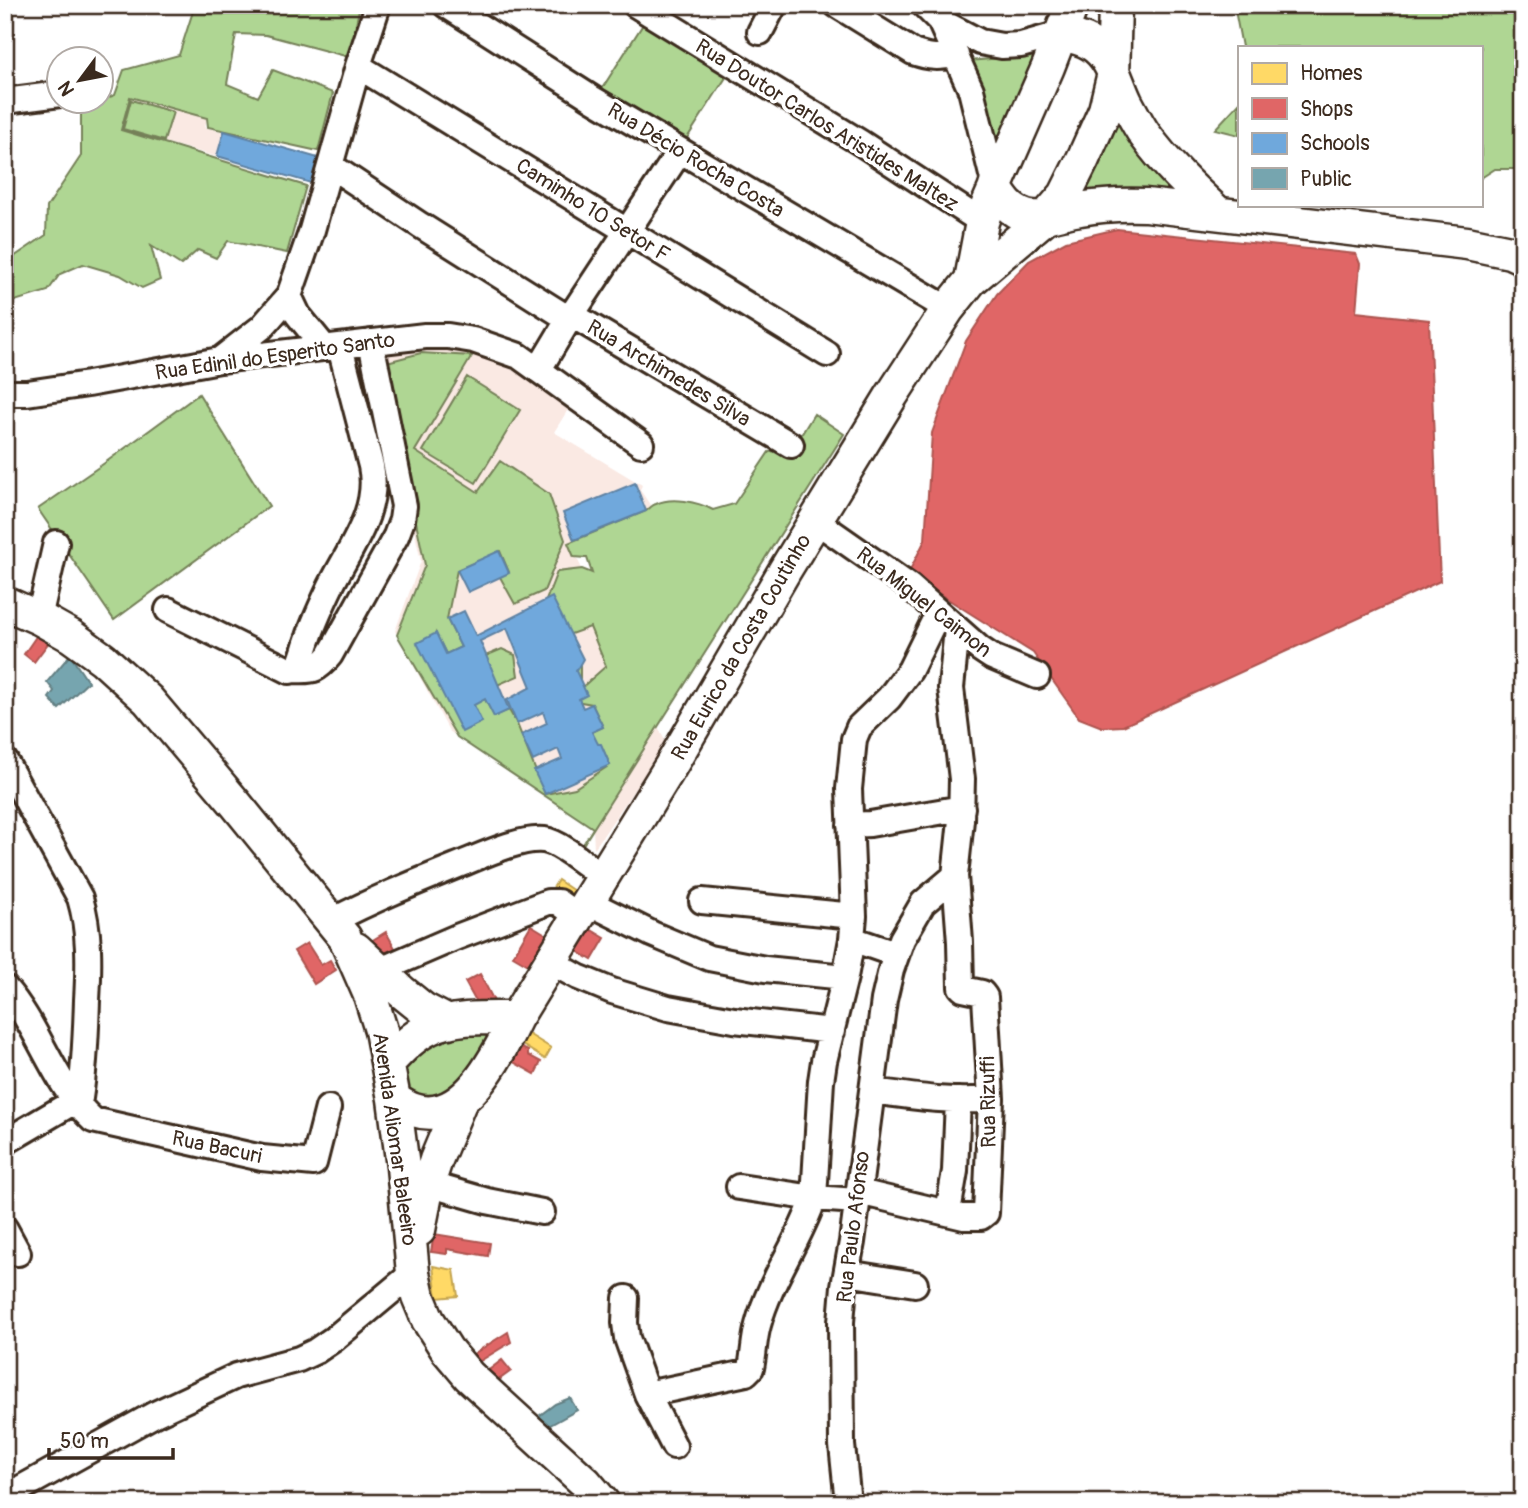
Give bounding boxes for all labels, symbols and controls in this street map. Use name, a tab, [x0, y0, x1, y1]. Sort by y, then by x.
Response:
street label: Rua Doutor Carlos Aristides Maltez	[690, 33, 963, 218]
north arrow	[46, 46, 116, 116]
legend	[1238, 46, 1482, 206]
text: Homes	[1300, 60, 1363, 87]
text: N	[53, 77, 80, 100]
text: Shops	[1300, 96, 1353, 123]
street label: Rua Décio Rocha Costa	[602, 97, 789, 224]
text: Schools	[1300, 130, 1370, 157]
street label: Caminho 10 Setor F	[511, 152, 675, 269]
text: Public	[1300, 166, 1352, 193]
street label: Rua Archimedes Silva	[582, 314, 755, 433]
street label: Rua Edinil do Esperito Santo	[154, 326, 397, 387]
street label: Rua Eurico da Costa Coutinho	[665, 529, 817, 765]
street label: Rua Miguel Caimon	[851, 541, 997, 664]
street label: Avenida Aliomar Baleeiro	[366, 1031, 423, 1247]
street label: Rua Rizuffi	[974, 1056, 1003, 1148]
street label: Rua Bacuri	[169, 1125, 265, 1170]
street label: Rua Paulo Afonso	[831, 1150, 876, 1304]
scale bar	[49, 1417, 173, 1461]
text: 50 m	[60, 1428, 109, 1455]

